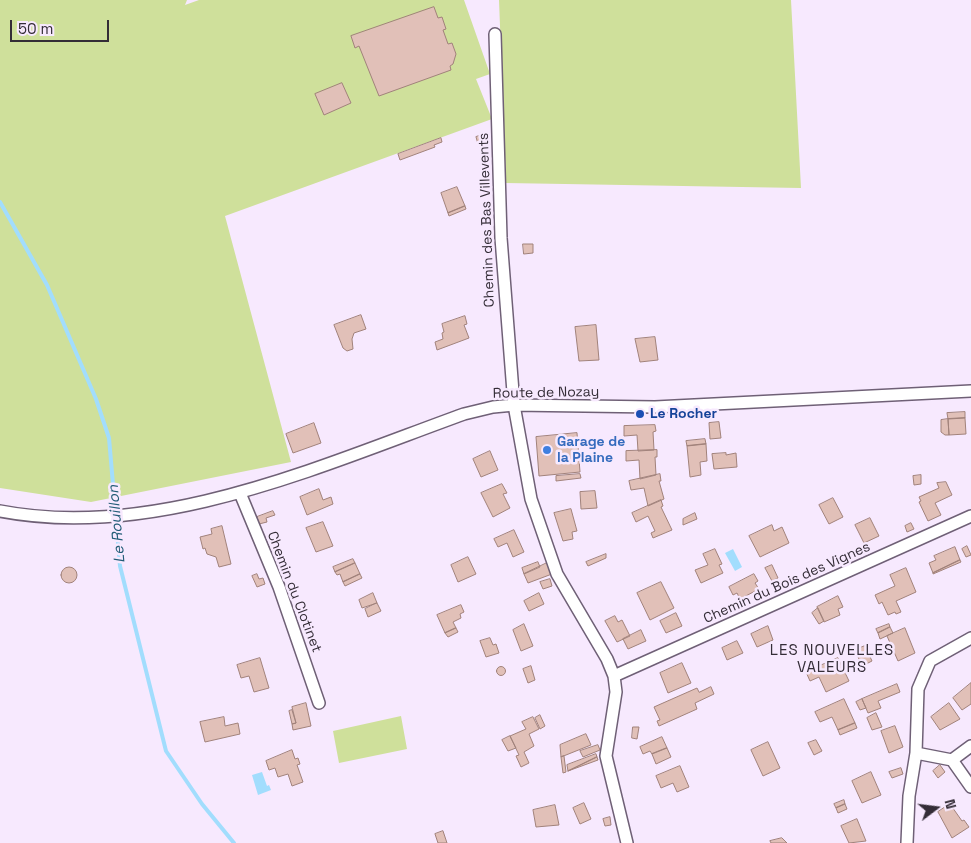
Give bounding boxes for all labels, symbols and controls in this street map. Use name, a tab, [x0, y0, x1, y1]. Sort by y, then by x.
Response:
scale bar	[12, 10, 111, 42]
text: 50 m	[18, 19, 53, 38]
street label: Chemin des Bas Villevents	[476, 132, 498, 308]
street label: Route de Nozay	[493, 384, 599, 402]
place label: Le Rocher	[650, 406, 717, 422]
marker: Le Rocher	[634, 408, 646, 420]
place label: Garage de la Plaine	[557, 434, 625, 467]
marker: Garage de la Plaine	[541, 444, 553, 456]
water label: Le Rouillon	[105, 484, 129, 564]
street label: Chemin du Clotinet	[263, 529, 325, 655]
street label: Chemin du Bois des Vignes	[701, 539, 873, 627]
district label: LES NOUVELLES VALEURS	[768, 642, 896, 677]
north arrow	[911, 783, 961, 833]
text: N	[941, 797, 960, 811]

